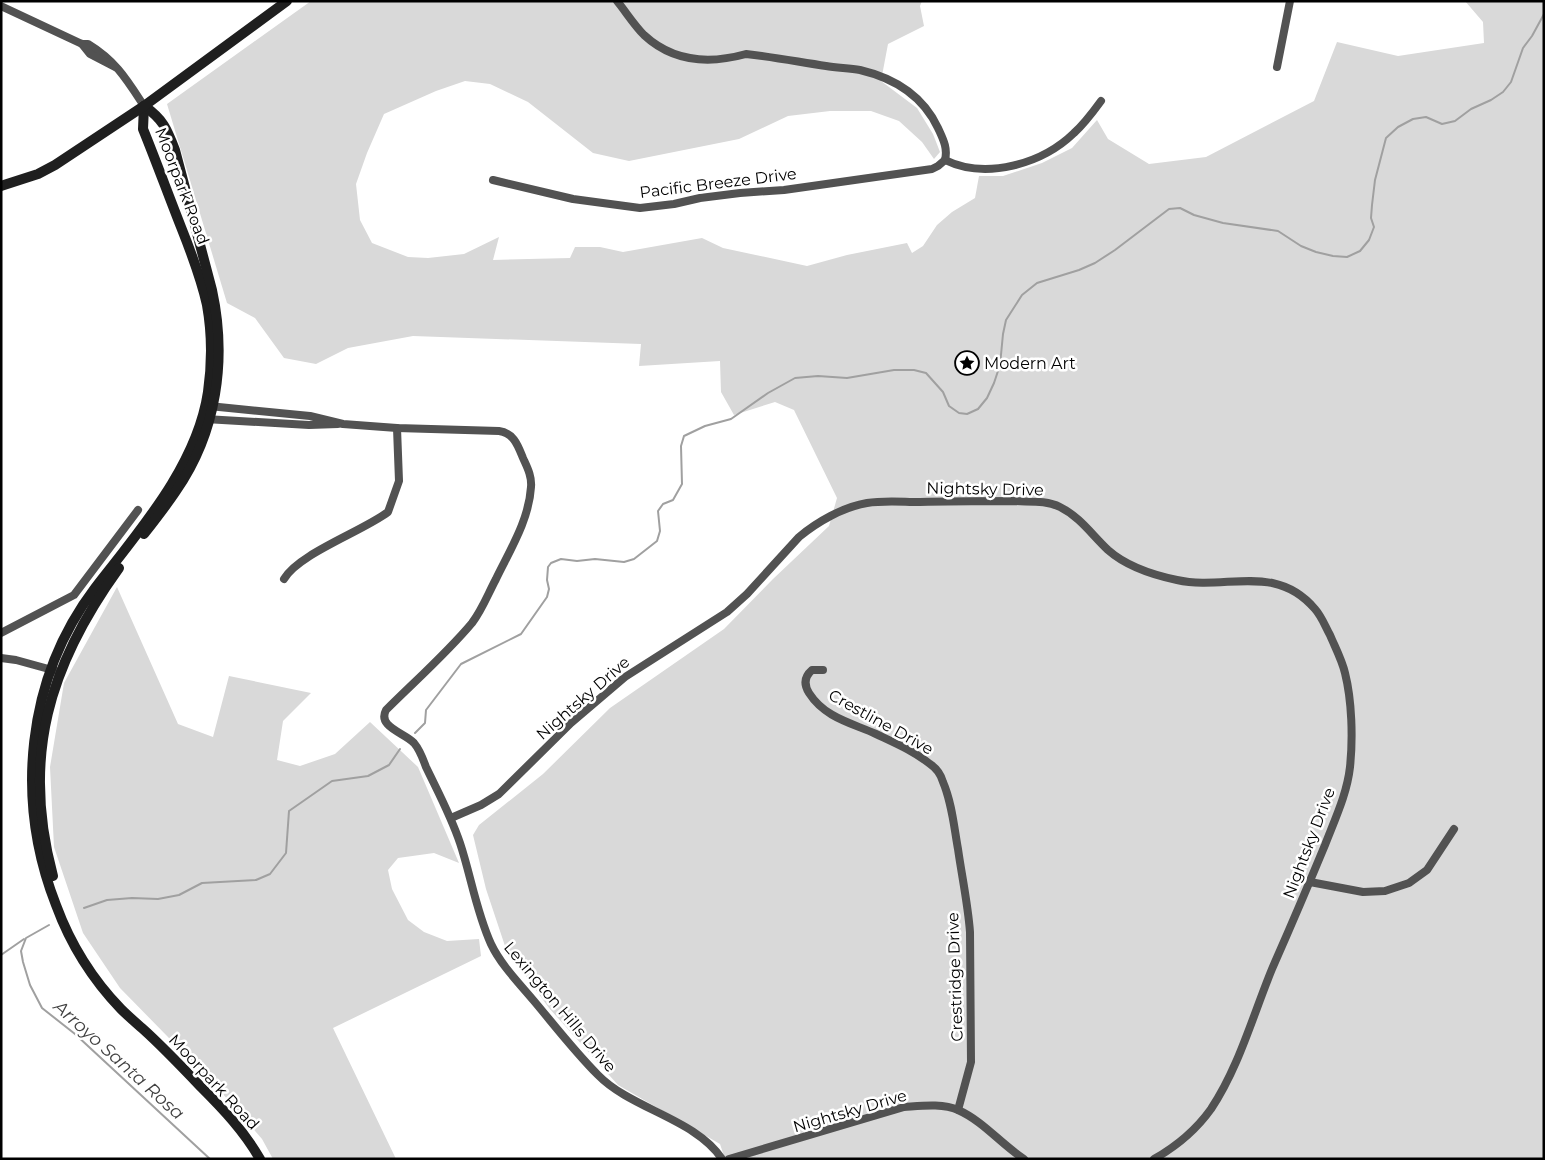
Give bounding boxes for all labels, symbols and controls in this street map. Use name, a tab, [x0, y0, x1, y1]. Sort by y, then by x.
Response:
street label: Moorpark Road	[151, 125, 213, 247]
street label: Pacific Breeze Drive	[638, 164, 798, 202]
place icon: Modern Art	[954, 350, 980, 376]
place label: Modern Art	[984, 354, 1076, 373]
street label: Nightsky Drive	[926, 478, 1044, 500]
street label: Nightsky Drive	[532, 652, 634, 744]
street label: Crestline Drive	[825, 685, 937, 759]
street label: Nightsky Drive	[1279, 785, 1339, 901]
street label: Crestridge Drive	[943, 912, 967, 1042]
street label: Lexington Hills Drive	[500, 938, 620, 1076]
water label: Arroyo Santa Rosa	[48, 995, 189, 1124]
street label: Moorpark Road	[165, 1030, 263, 1134]
street label: Nightsky Drive	[791, 1086, 909, 1136]

